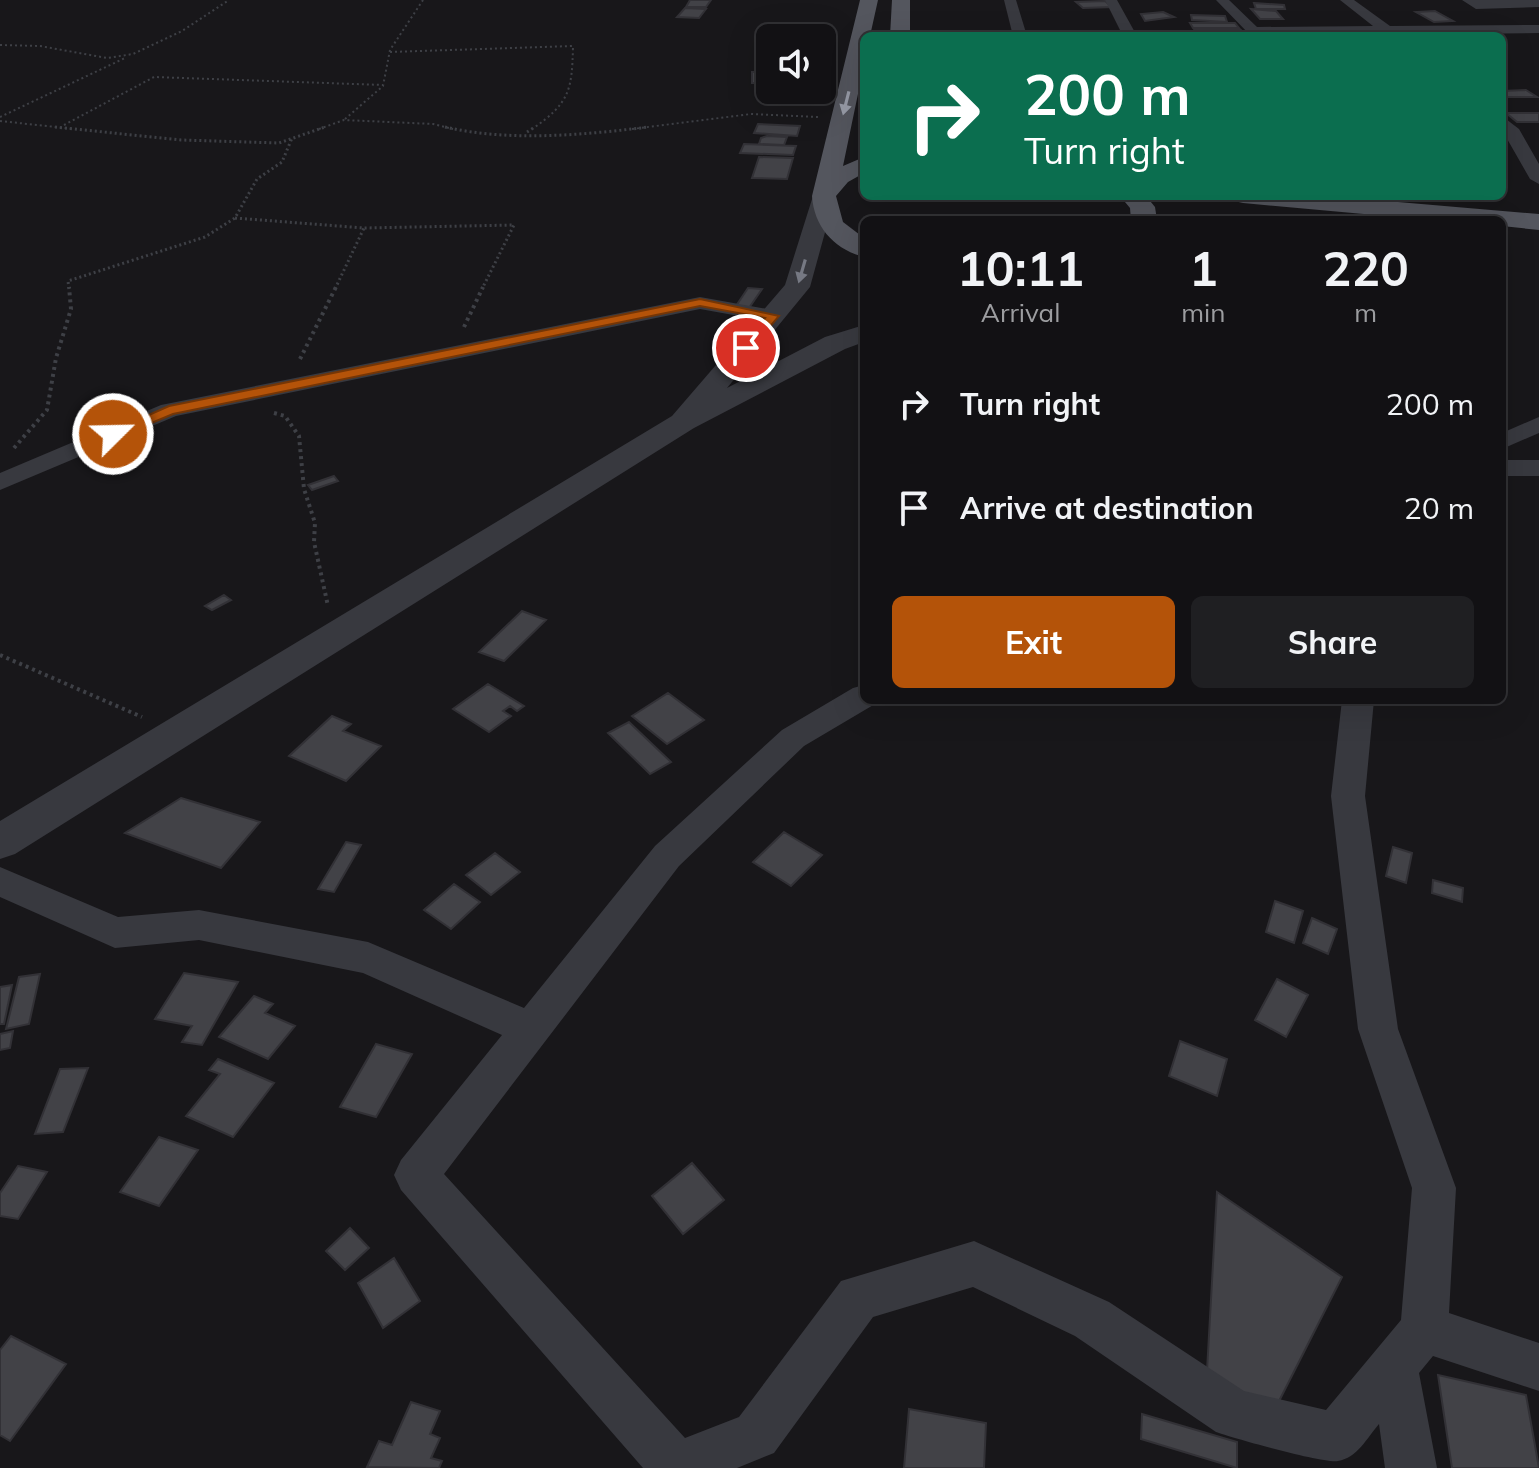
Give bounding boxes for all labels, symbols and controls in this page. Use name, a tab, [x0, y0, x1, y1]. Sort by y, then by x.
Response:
map controls	[756, 24, 836, 104]
button: sound	[756, 24, 836, 104]
text: 200 m	[1024, 59, 1191, 129]
icon: right	[892, 64, 996, 168]
one-way arrow	[840, 91, 852, 116]
text: Turn right	[1024, 128, 1185, 173]
text: 10:11	[957, 238, 1084, 298]
text: 1	[1189, 238, 1218, 298]
text: 220	[1323, 238, 1409, 298]
one-way arrow	[795, 259, 808, 283]
text: Arrival	[981, 296, 1060, 329]
text: min	[1181, 296, 1225, 329]
text: m	[1354, 296, 1377, 329]
pin	[712, 314, 780, 382]
icon: arrive	[724, 326, 768, 370]
icon: right	[892, 382, 936, 426]
text: Turn right	[960, 385, 1100, 423]
text: 200 m	[1386, 385, 1474, 423]
position arrow	[71, 392, 155, 476]
icon: arrive	[892, 486, 936, 530]
text: Arrive at destination	[960, 489, 1254, 527]
text: 20 m	[1404, 489, 1474, 527]
button: Exit	[892, 596, 1175, 688]
button: Share	[1191, 596, 1474, 688]

